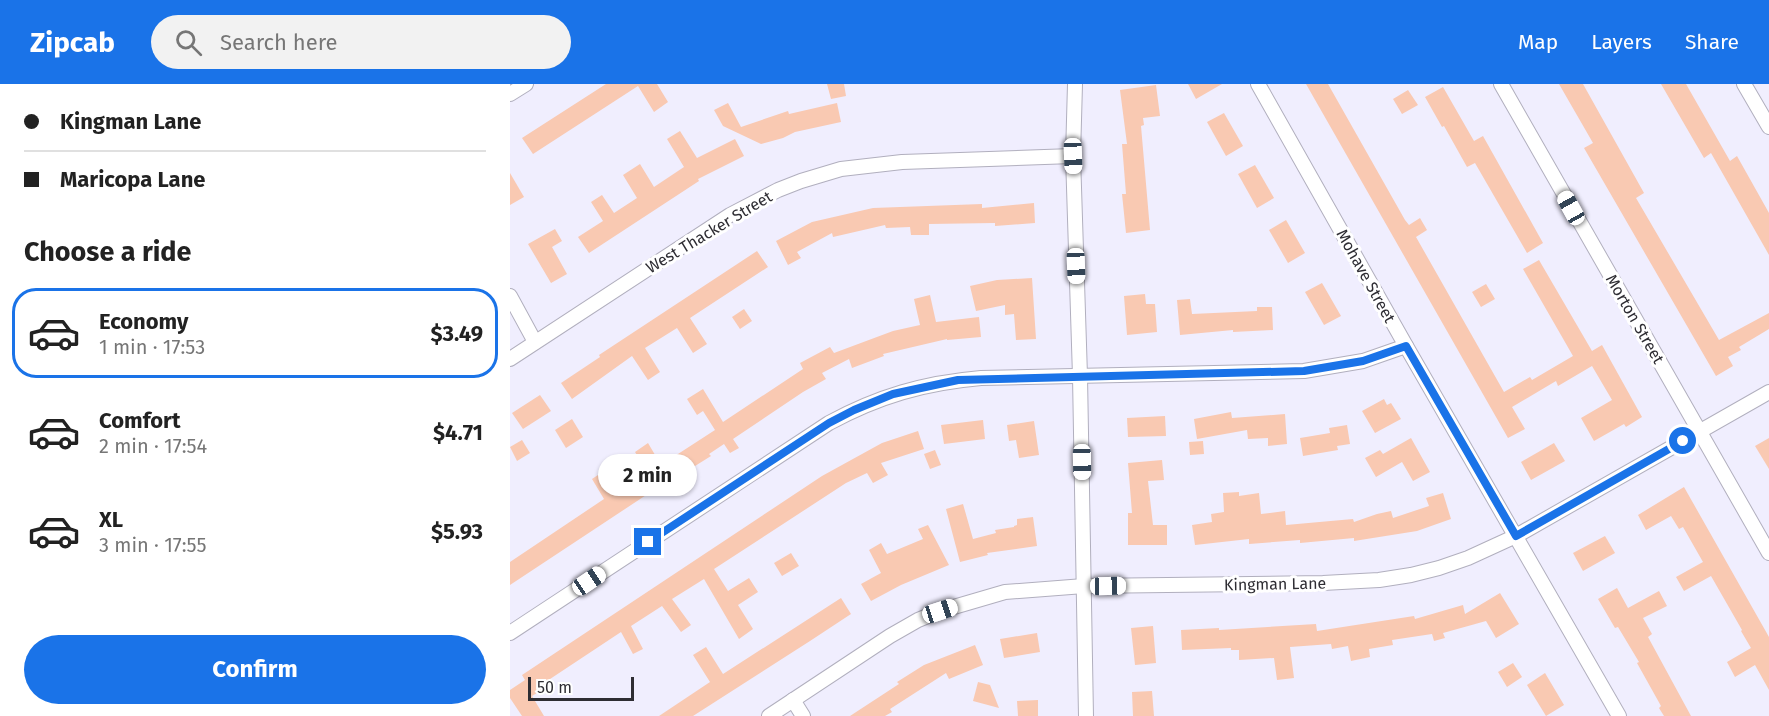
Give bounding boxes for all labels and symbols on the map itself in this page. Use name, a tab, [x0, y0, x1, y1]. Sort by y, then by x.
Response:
car	[1063, 138, 1083, 174]
street label: West Thacker Street	[642, 187, 776, 277]
car	[1554, 188, 1588, 228]
street label: Mohave Street	[1333, 226, 1400, 326]
car	[1066, 248, 1086, 284]
street label: Morton Street	[1602, 271, 1668, 367]
route start	[1669, 427, 1696, 454]
car	[1073, 444, 1091, 480]
callout: 2 min	[598, 455, 698, 497]
route end	[634, 528, 661, 555]
car	[569, 563, 609, 599]
street label: Kingman Lane	[1224, 574, 1326, 594]
car	[1090, 577, 1126, 595]
car	[920, 597, 960, 625]
scale bar	[528, 674, 634, 702]

